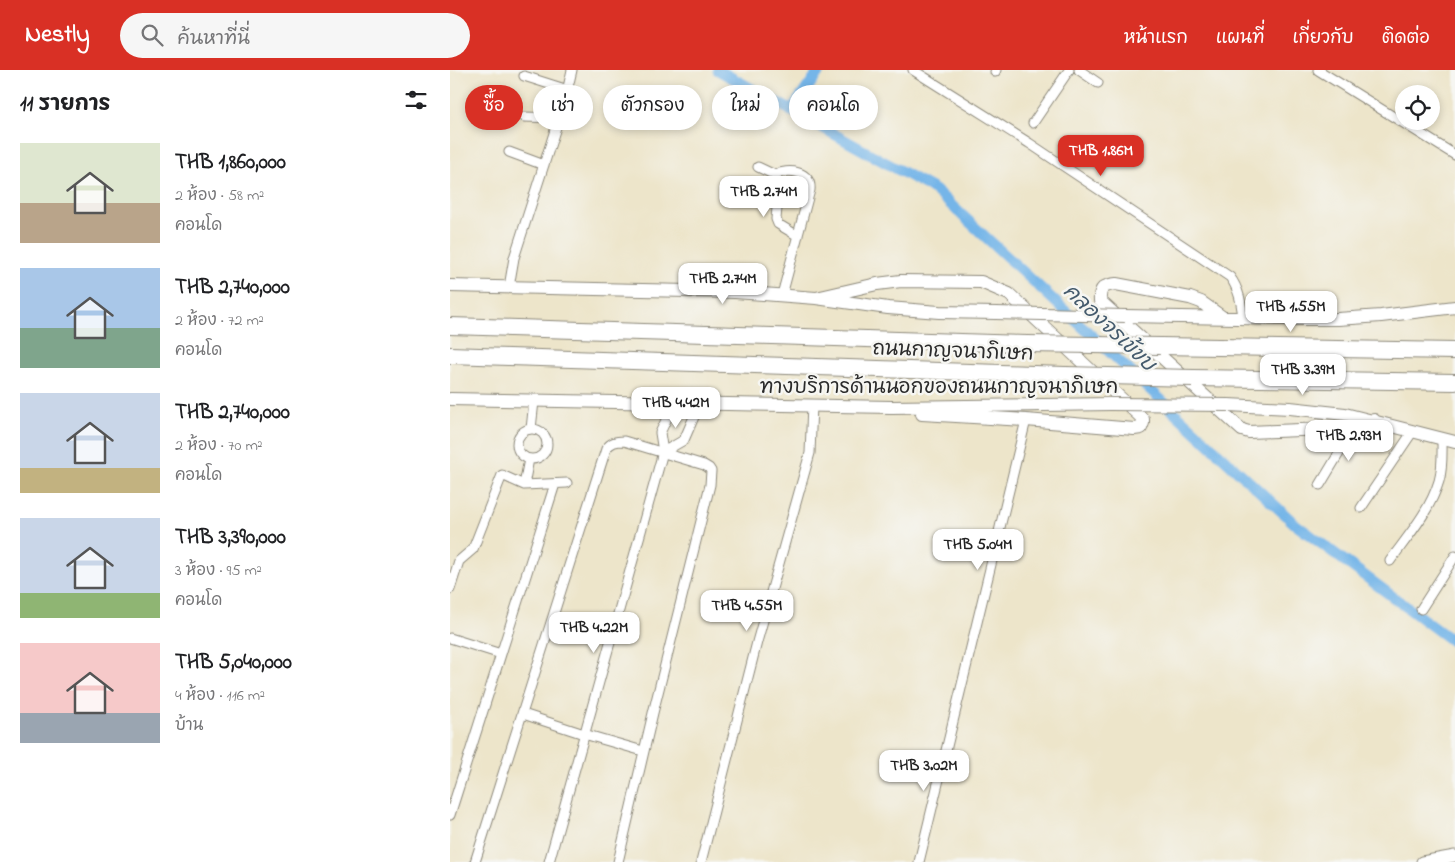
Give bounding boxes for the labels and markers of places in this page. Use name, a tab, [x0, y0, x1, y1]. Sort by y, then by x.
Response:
pin: THB 1.86M	[1044, 134, 1158, 177]
pin: THB 2.74M	[707, 176, 821, 218]
pin: THB 2.74M	[666, 262, 780, 305]
pin: THB 1.55M	[1234, 290, 1348, 333]
pin: THB 3.39M	[1246, 354, 1360, 396]
pin: THB 4.42M	[619, 386, 733, 429]
pin: THB 2.93M	[1292, 420, 1406, 462]
pin: THB 5.04M	[921, 528, 1035, 571]
pin: THB 4.55M	[690, 590, 804, 632]
pin: THB 4.22M	[537, 612, 651, 654]
pin: THB 3.02M	[867, 750, 981, 792]

